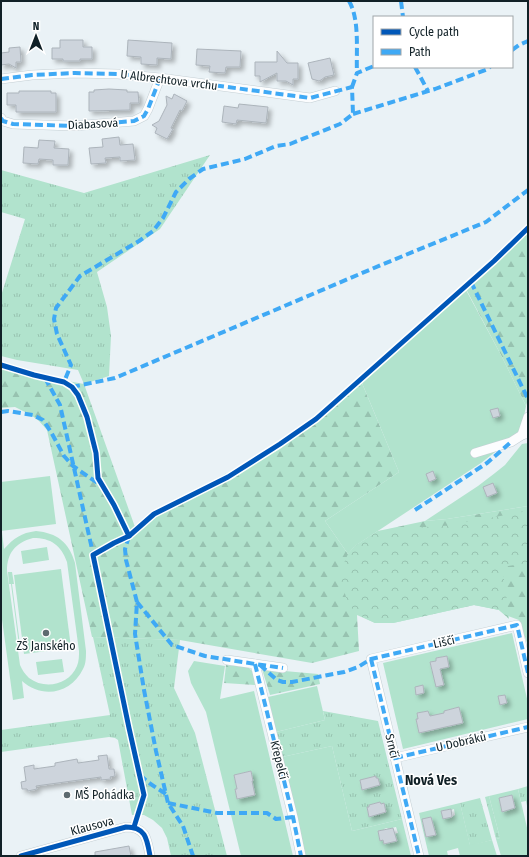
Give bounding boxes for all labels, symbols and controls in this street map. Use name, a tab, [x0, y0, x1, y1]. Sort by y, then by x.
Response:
north arrow	[16, 16, 56, 56]
legend	[373, 16, 513, 68]
text: N	[33, 20, 39, 33]
text: Cycle path	[409, 25, 459, 39]
text: Path	[409, 45, 431, 59]
street label: U Albrechtova vrchu	[120, 67, 218, 93]
street label: Diabasová	[67, 116, 119, 132]
marker: ZŠ Janského	[41, 628, 51, 638]
street label: Liščí	[432, 633, 456, 651]
place label: ZŠ Janského	[17, 638, 75, 653]
street label: U Dobráků	[435, 729, 487, 755]
street label: Srnčí	[382, 732, 402, 760]
street label: Křepelčí	[267, 739, 291, 781]
district label: Nová Ves	[405, 772, 457, 789]
place label: MŠ Pohádka	[75, 787, 134, 802]
marker: MŠ Pohádka	[62, 790, 72, 800]
street label: Klausova	[69, 814, 115, 838]

